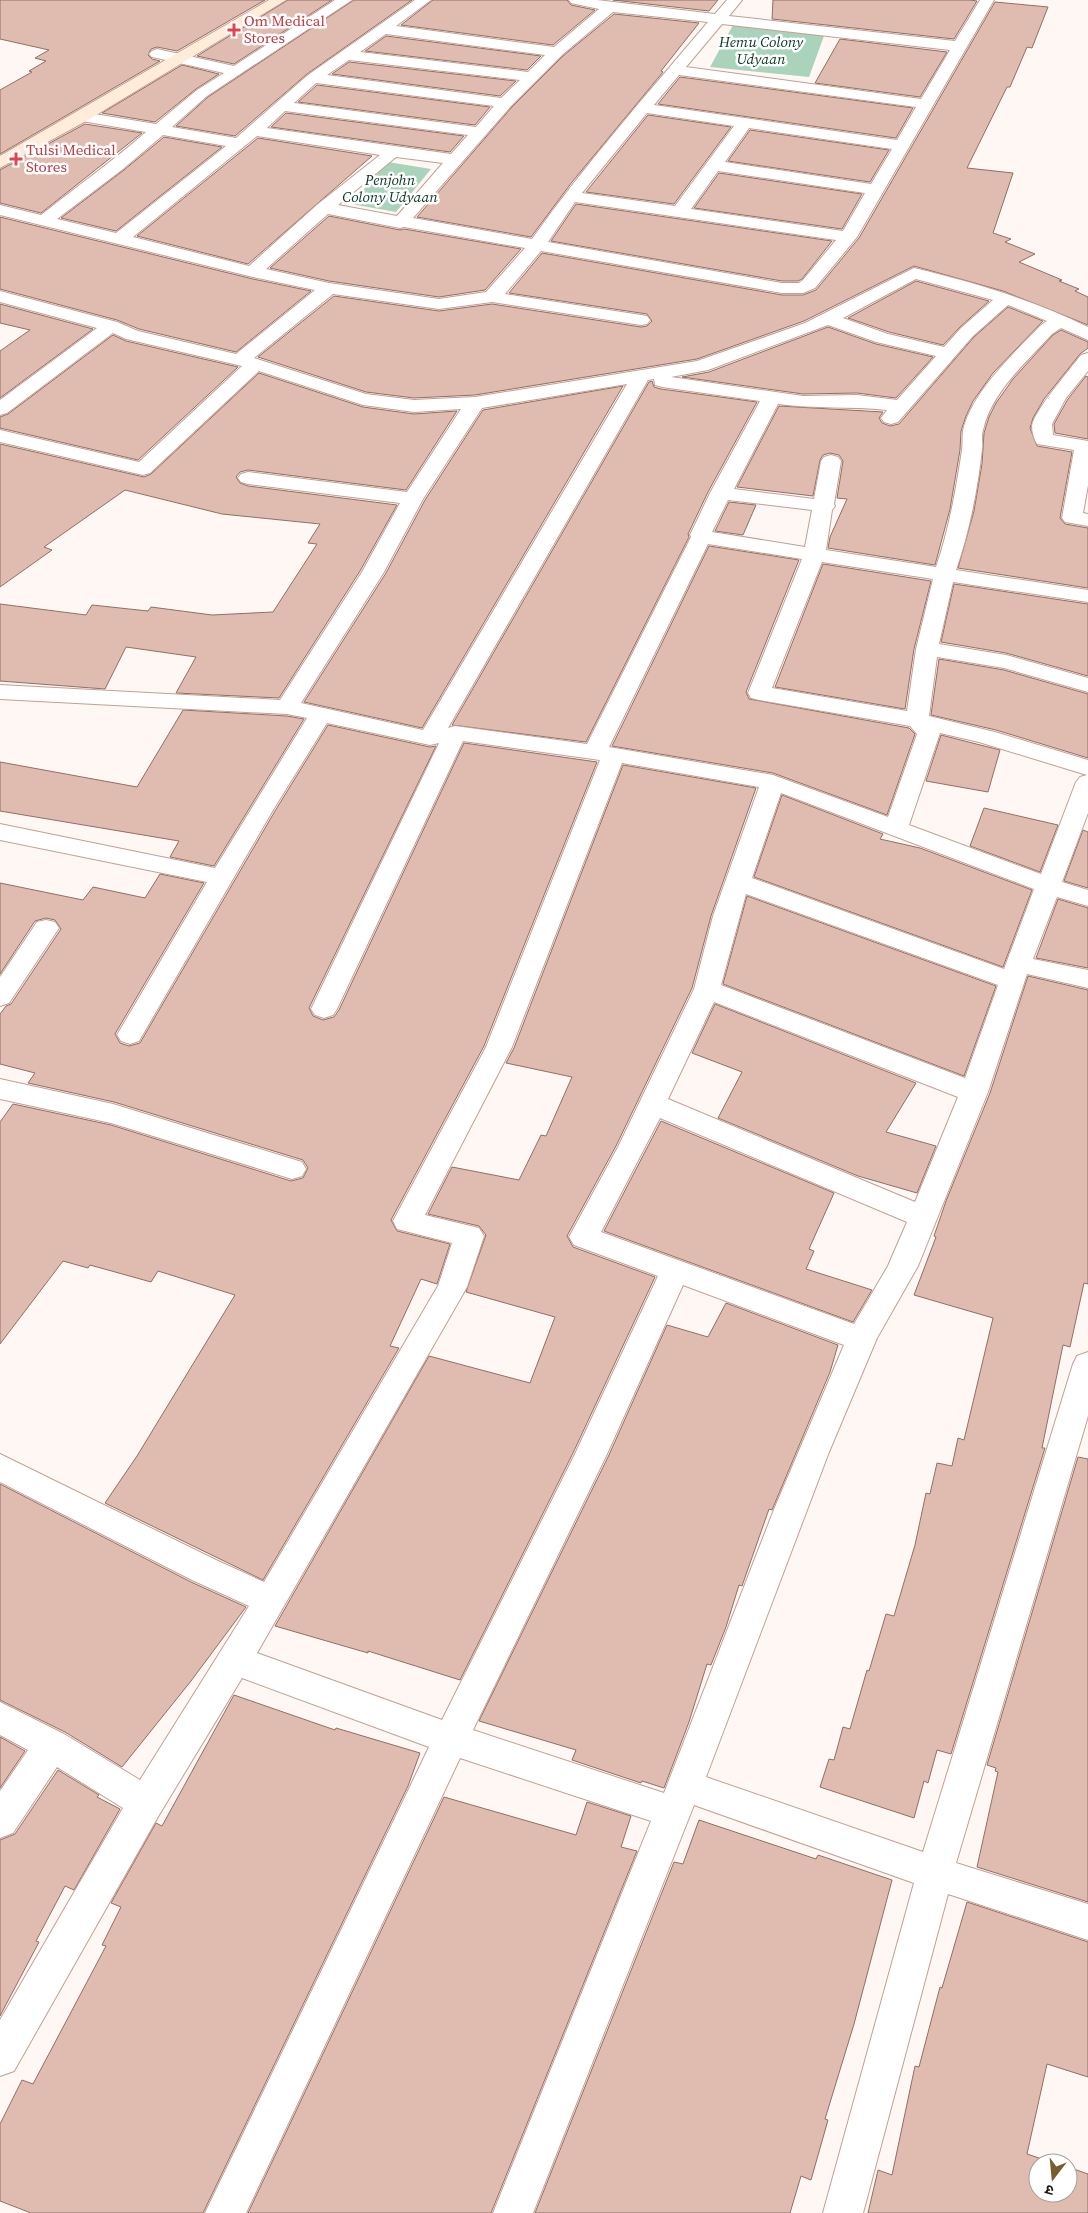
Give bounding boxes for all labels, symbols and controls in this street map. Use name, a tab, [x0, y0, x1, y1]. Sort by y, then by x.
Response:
place label: Om Medical Stores	[244, 10, 325, 48]
marker: Om Medical Stores	[228, 24, 240, 36]
park label: Hemu Colony Udyaan	[718, 31, 804, 69]
place label: Tulsi Medical Stores	[26, 139, 116, 177]
marker: Tulsi Medical Stores	[10, 153, 22, 165]
park label: Penjohn Colony Udyaan	[342, 169, 438, 207]
north arrow	[1028, 2153, 1078, 2203]
text: उ	[1042, 2180, 1056, 2201]

